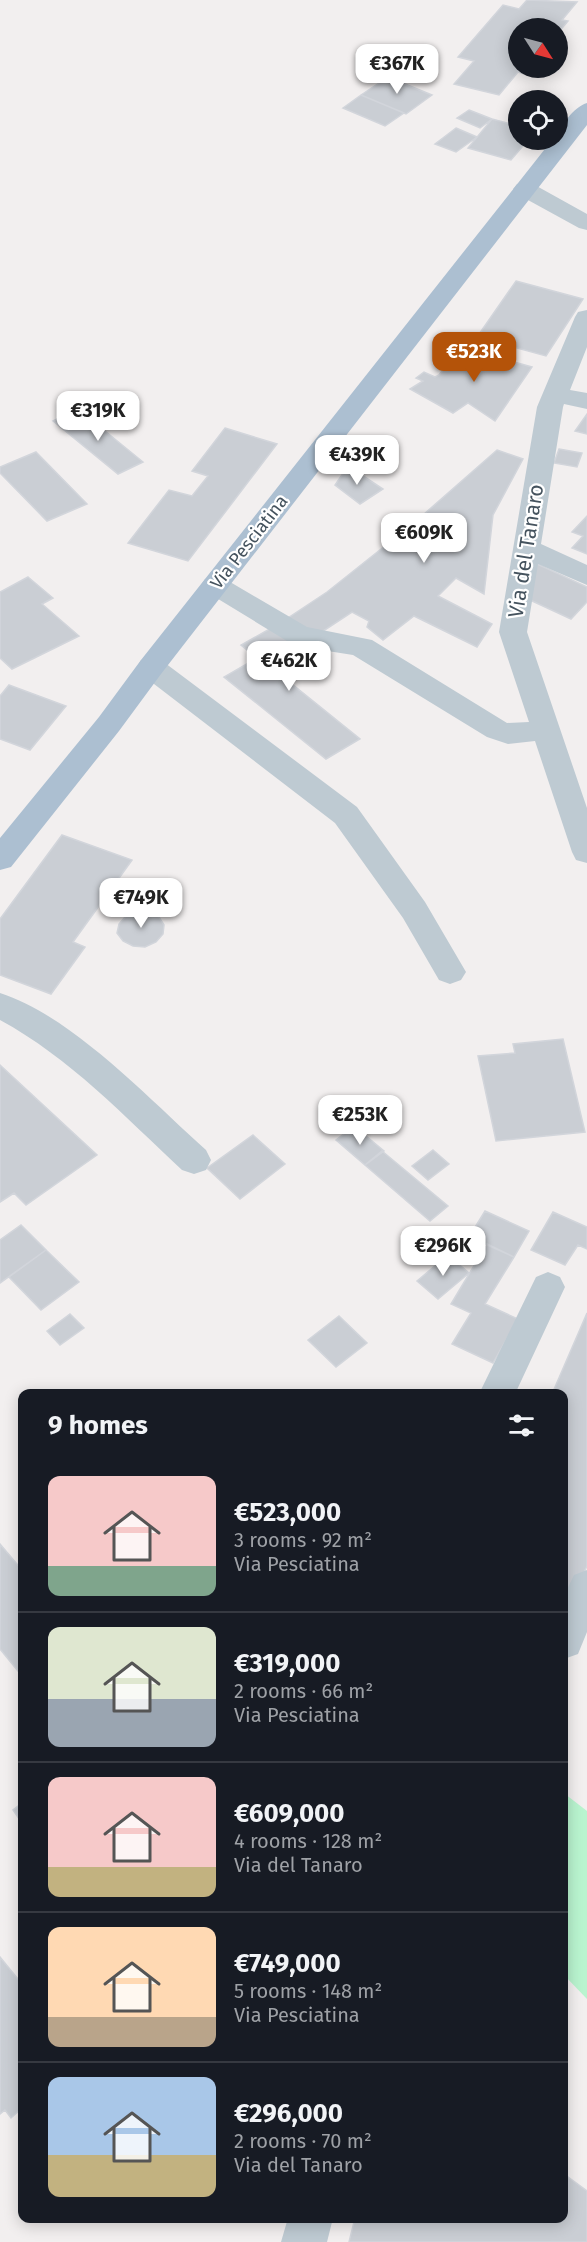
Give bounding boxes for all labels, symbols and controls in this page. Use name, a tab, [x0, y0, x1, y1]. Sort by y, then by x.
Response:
north arrow	[508, 18, 568, 78]
map controls	[508, 18, 568, 150]
pin: €367K	[355, 44, 439, 95]
text: €367K	[369, 51, 425, 75]
button: locate	[508, 90, 568, 150]
pin: €523K	[432, 332, 516, 383]
text: €523K	[446, 339, 502, 363]
pin: €319K	[56, 391, 140, 442]
text: €319K	[71, 398, 125, 422]
pin: €439K	[315, 435, 399, 486]
text: €439K	[329, 442, 385, 466]
street label: Via del Tanaro	[503, 482, 549, 620]
street label: Via Pesciatina	[205, 491, 293, 593]
pin: €609K	[382, 513, 466, 564]
text: €609K	[395, 520, 453, 544]
pin: €462K	[247, 641, 331, 692]
text: €462K	[261, 648, 317, 672]
pin: €749K	[99, 878, 183, 929]
text: €749K	[113, 885, 169, 909]
pin: €253K	[318, 1095, 402, 1146]
text: €253K	[332, 1102, 388, 1126]
pin: €296K	[401, 1226, 485, 1277]
text: €296K	[415, 1233, 471, 1257]
icon: filters	[505, 1409, 538, 1442]
text: 9 homes	[48, 1410, 148, 1441]
text: €523,000	[234, 1497, 341, 1528]
icon: home	[96, 1500, 168, 1572]
text: 3 rooms · 92 m²	[234, 1528, 372, 1552]
text: Via Pesciatina	[234, 1552, 360, 1576]
text: €319,000	[234, 1648, 340, 1679]
icon: home	[96, 1651, 168, 1723]
text: 2 rooms · 66 m²	[234, 1679, 373, 1703]
text: Via Pesciatina	[234, 1703, 360, 1727]
text: €609,000	[234, 1798, 345, 1829]
icon: home	[96, 1801, 168, 1873]
text: 4 rooms · 128 m²	[234, 1829, 382, 1853]
text: Via del Tanaro	[234, 1853, 363, 1877]
text: €749,000	[234, 1948, 341, 1979]
icon: home	[96, 1951, 168, 2023]
text: 5 rooms · 148 m²	[234, 1979, 382, 2003]
text: Via Pesciatina	[234, 2003, 360, 2027]
text: €296,000	[234, 2098, 343, 2129]
icon: home	[96, 2101, 168, 2173]
text: 2 rooms · 70 m²	[234, 2129, 372, 2153]
text: Via del Tanaro	[234, 2153, 363, 2177]

